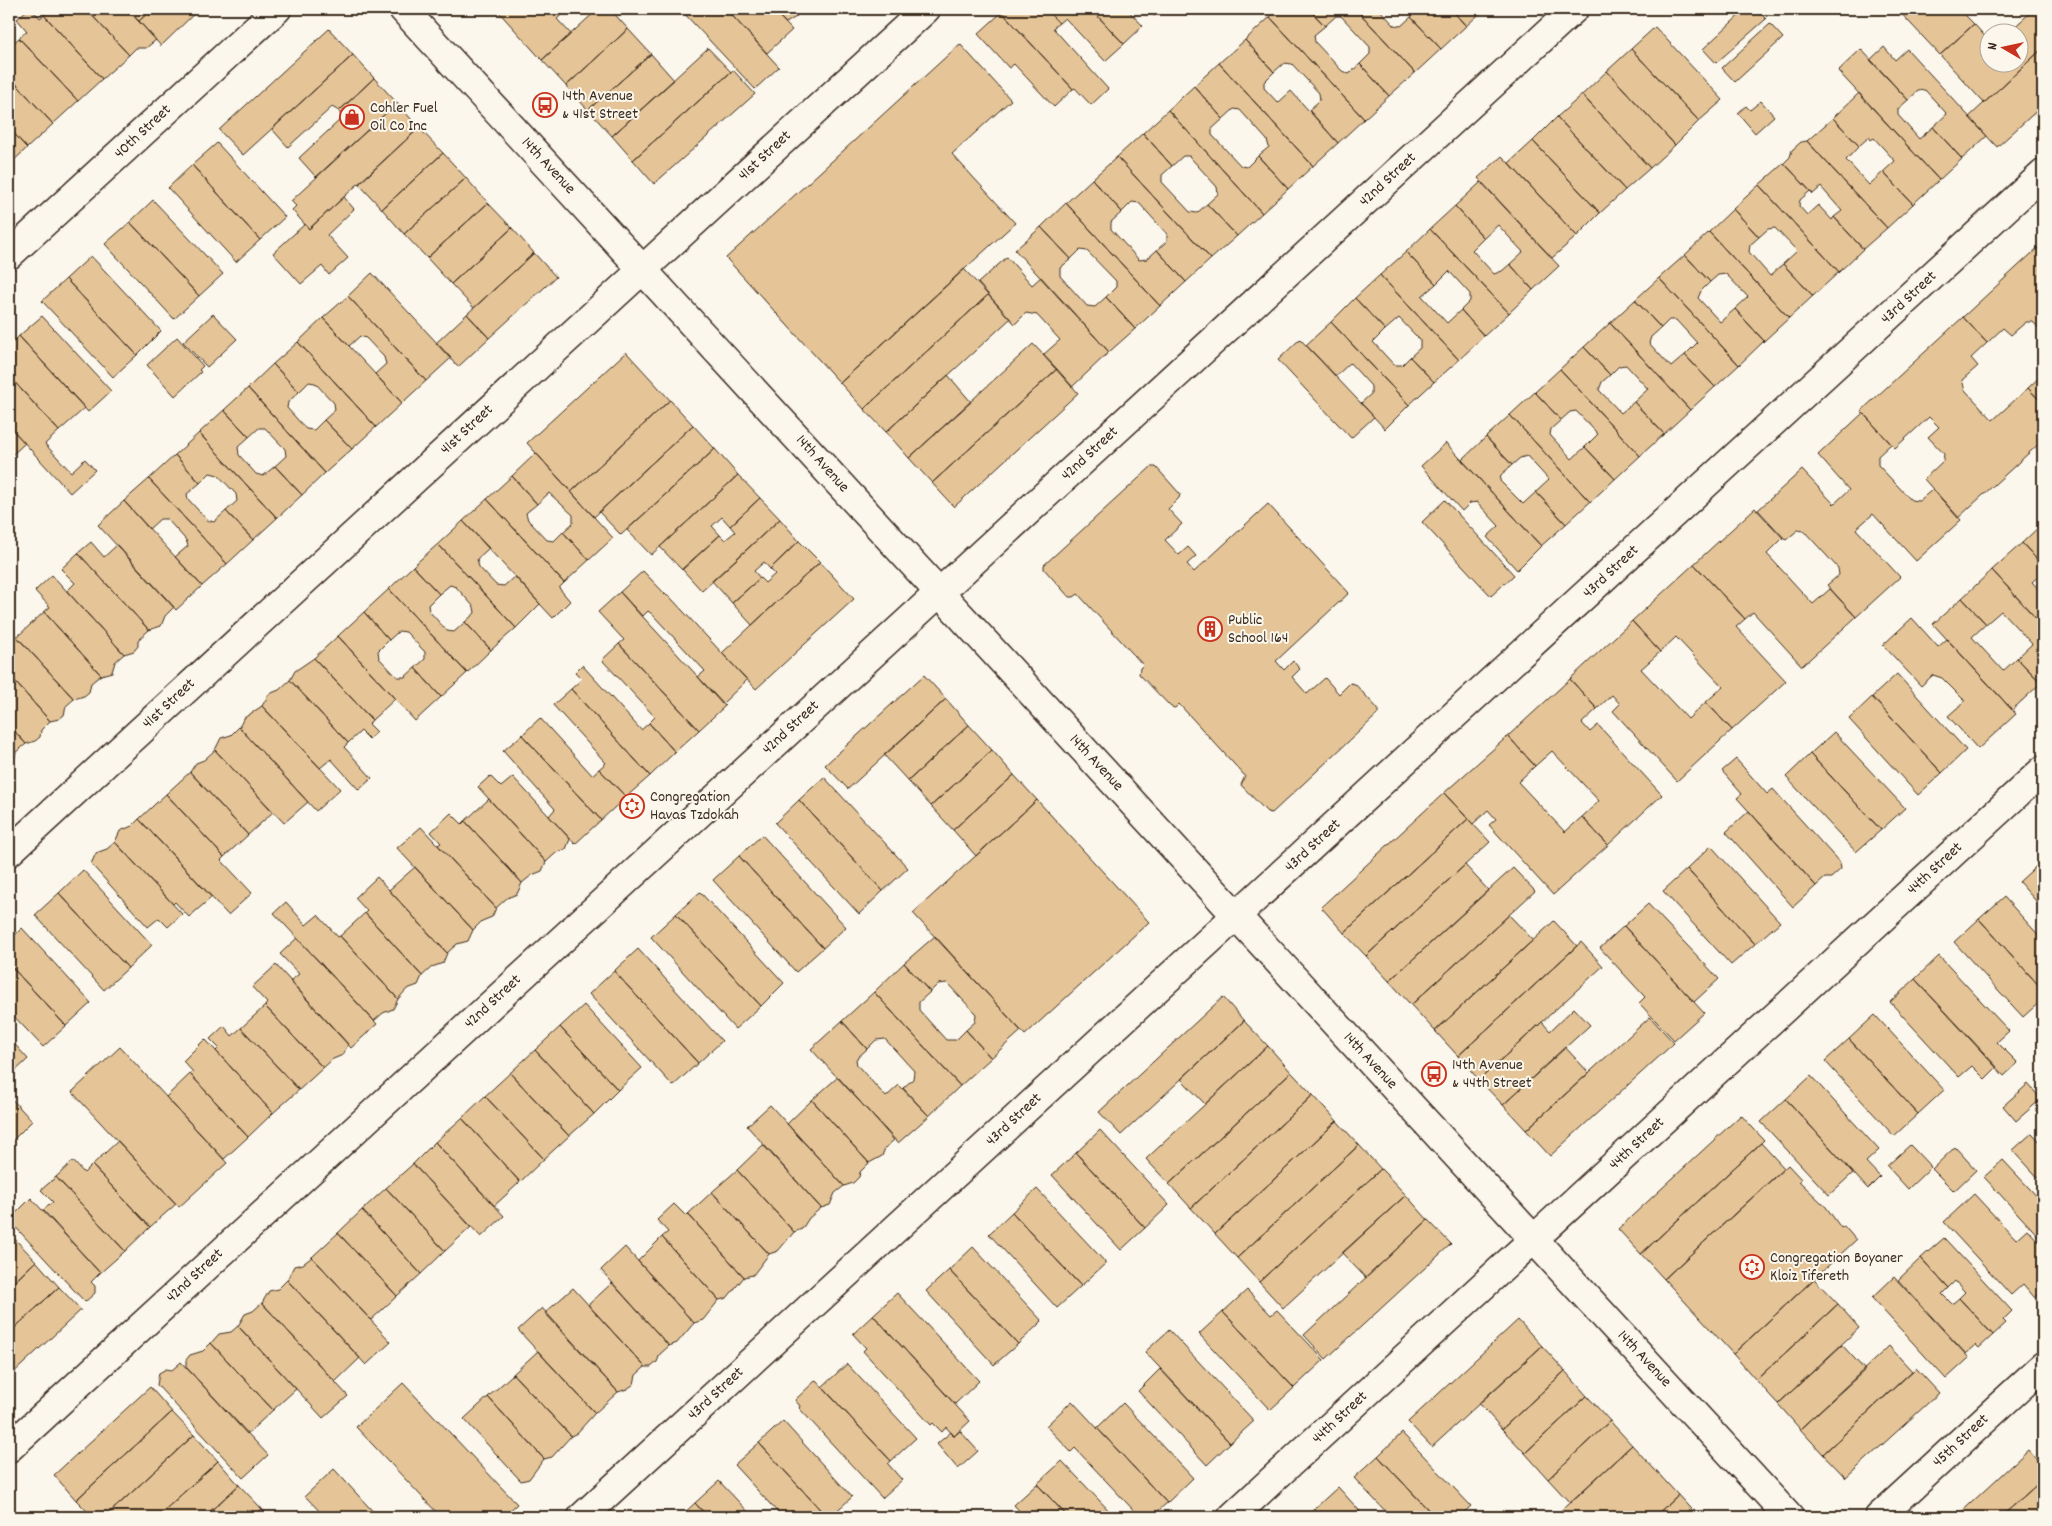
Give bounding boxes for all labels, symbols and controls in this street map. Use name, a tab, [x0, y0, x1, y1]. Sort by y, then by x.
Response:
north arrow	[1980, 22, 2030, 72]
text: N	[1983, 41, 2004, 51]
place label: 14th Avenue & 41st Street	[562, 85, 638, 126]
bus stop icon: 14th Avenue & 41st Street	[532, 92, 558, 118]
place label: Cohler Fuel Oil Co Inc	[370, 97, 438, 138]
street label: 40th Street	[109, 99, 177, 165]
shop icon: Cohler Fuel Oil Co Inc	[339, 104, 365, 130]
street label: 41st Street	[733, 125, 797, 187]
street label: 14th Avenue	[515, 132, 581, 200]
street label: 42nd Street	[1354, 147, 1422, 213]
street label: 43rd Street	[1876, 266, 1942, 330]
street label: 41st Street	[435, 399, 499, 461]
street label: 42nd Street	[1056, 421, 1124, 487]
street label: 14th Avenue	[790, 430, 854, 498]
street label: 43rd Street	[1578, 540, 1644, 604]
place label: Public School 164	[1228, 609, 1289, 650]
building icon: Public School 164	[1197, 616, 1223, 642]
street label: 41st Street	[137, 673, 201, 735]
street label: 42nd Street	[757, 695, 825, 761]
street label: 14th Avenue	[1063, 729, 1129, 797]
place label: Congregation Havas Tzdokah	[650, 786, 739, 827]
synagogue icon: Congregation Havas Tzdokah	[619, 793, 645, 819]
street label: 43rd Street	[1280, 814, 1346, 878]
street label: 44th Street	[1902, 837, 1968, 901]
street label: 42nd Street	[459, 969, 527, 1035]
street label: 14th Avenue	[1337, 1027, 1403, 1095]
place label: 14th Avenue & 44th Street	[1452, 1054, 1532, 1095]
bus stop icon: 14th Avenue & 44th Street	[1421, 1061, 1447, 1087]
street label: 43rd Street	[981, 1088, 1047, 1152]
street label: 44th Street	[1604, 1112, 1670, 1176]
street label: 42nd Street	[161, 1243, 229, 1309]
place label: Congregation Boyaner Kloiz Tifereth	[1770, 1247, 1903, 1288]
synagogue icon: Congregation Boyaner Kloiz Tifereth	[1739, 1254, 1765, 1280]
street label: 14th Avenue	[1611, 1325, 1677, 1393]
street label: 43rd Street	[683, 1362, 749, 1426]
street label: 44th Street	[1307, 1386, 1373, 1450]
street label: 45th Street	[1928, 1409, 1994, 1473]

